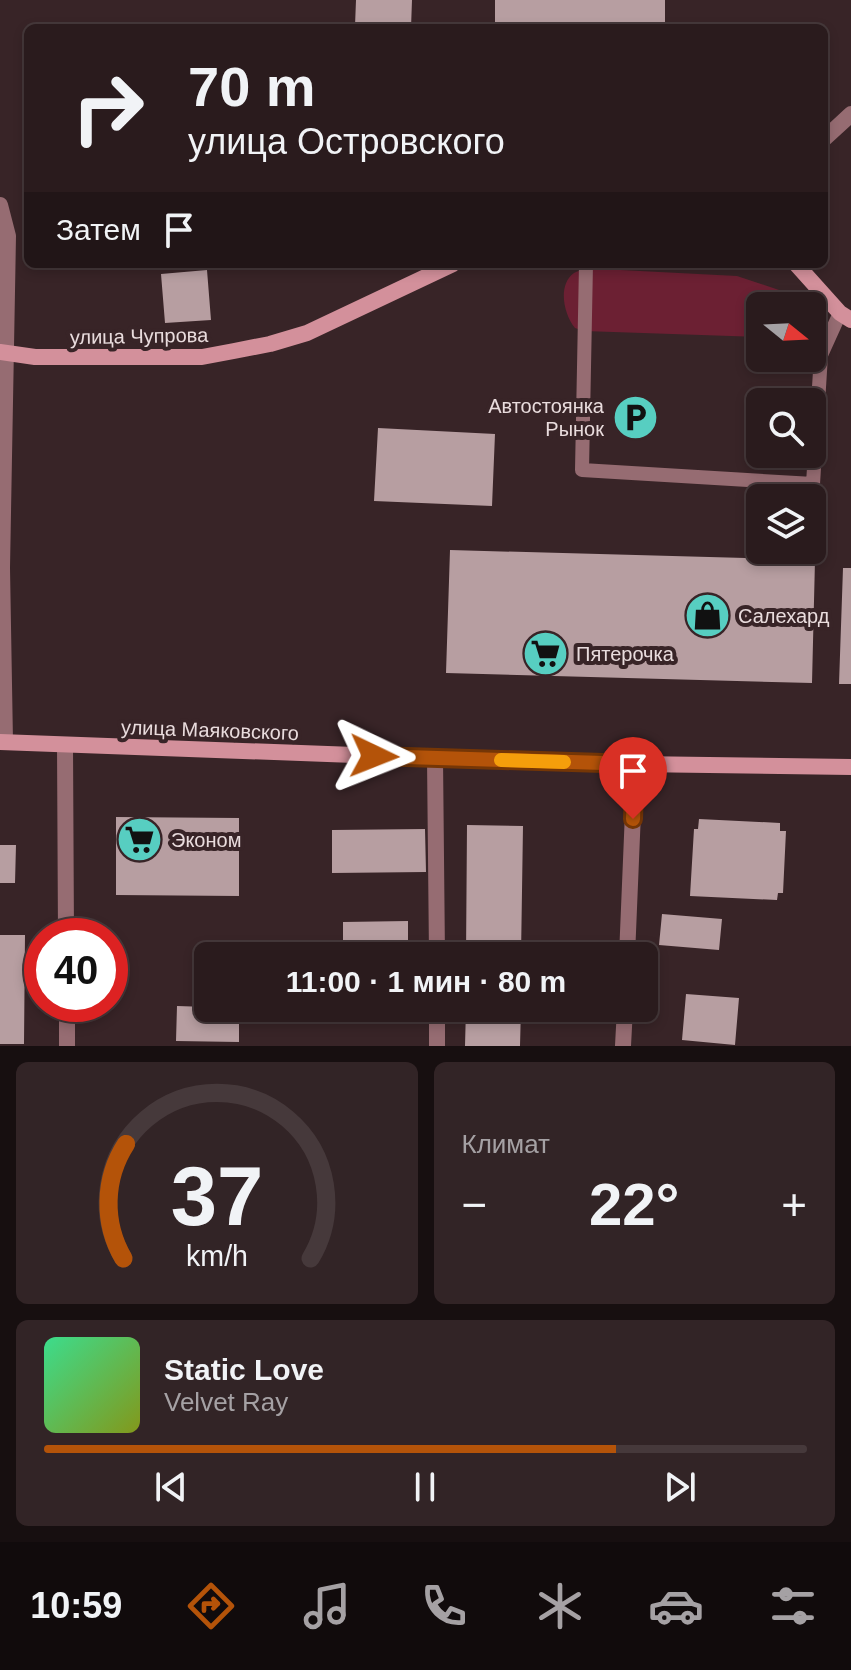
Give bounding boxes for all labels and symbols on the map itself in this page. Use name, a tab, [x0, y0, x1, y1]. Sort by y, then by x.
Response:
north arrow	[746, 292, 826, 372]
street label: улица Чупрова	[70, 324, 209, 348]
parking icon: Автостоянка Рынок	[611, 394, 659, 442]
place label: Автостоянка Рынок	[488, 395, 605, 440]
shop icon: Салехард	[683, 592, 731, 640]
place label: Салехард	[738, 605, 830, 627]
supermarket icon: Пятерочка	[521, 630, 569, 678]
place label: Пятерочка	[576, 643, 675, 665]
position arrow	[332, 714, 416, 798]
street label: улица Маяковского	[121, 716, 299, 744]
pin	[599, 737, 667, 819]
supermarket icon: Эконом	[116, 816, 164, 864]
place label: Эконом	[171, 829, 241, 851]
speed limit sign: 40	[24, 918, 128, 1022]

